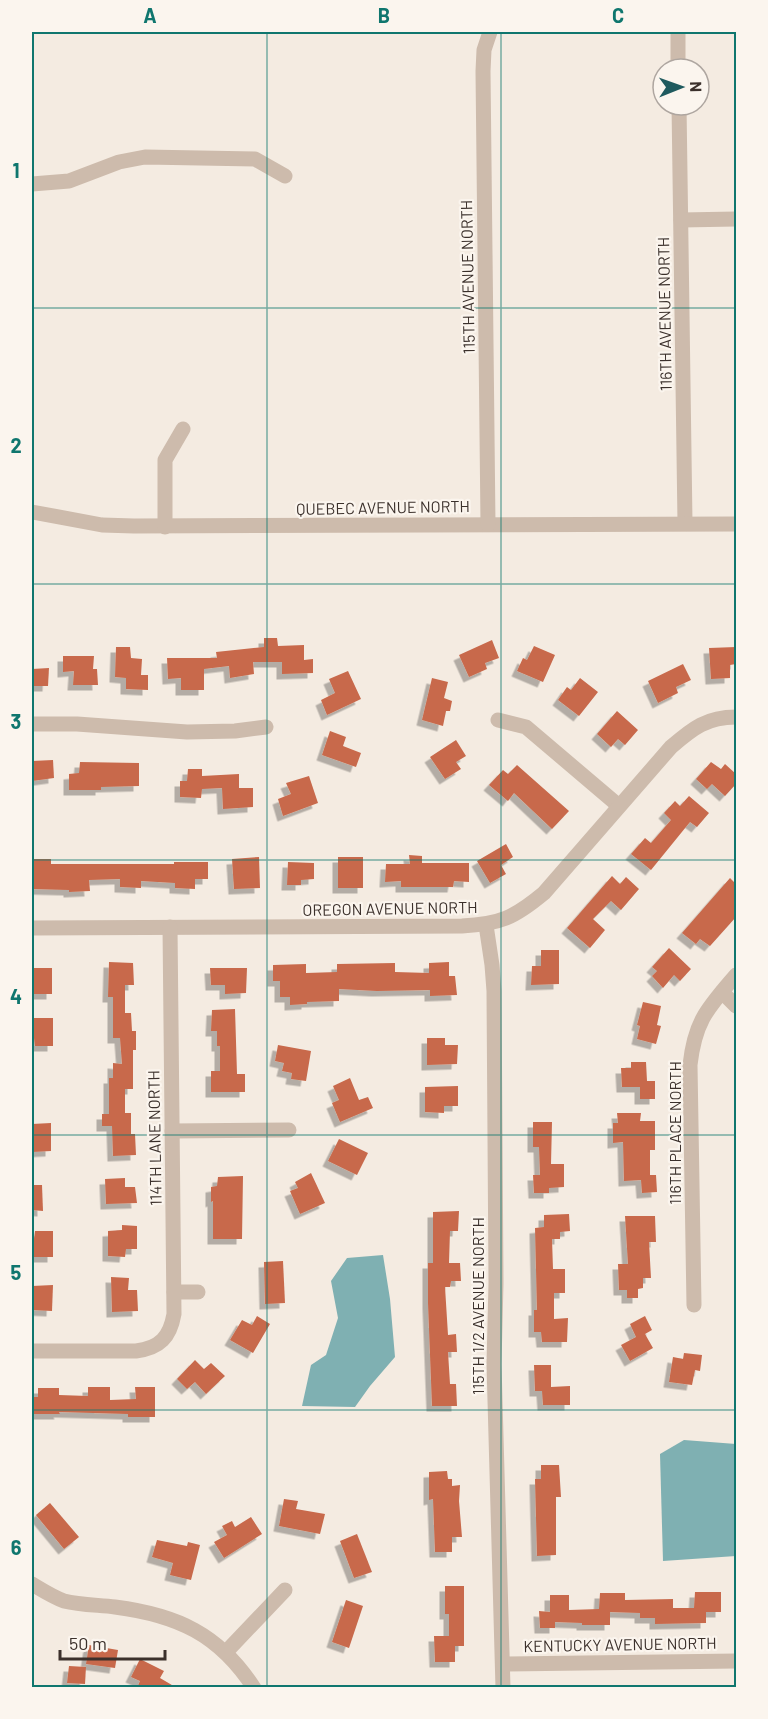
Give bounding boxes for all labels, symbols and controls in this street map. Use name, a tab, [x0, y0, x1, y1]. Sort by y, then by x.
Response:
text: A	[143, 3, 157, 27]
text: B	[378, 3, 390, 27]
text: C	[612, 3, 624, 27]
north arrow	[651, 57, 711, 117]
text: N	[687, 81, 706, 92]
text: 1	[12, 158, 20, 182]
street label: 115TH AVENUE NORTH	[456, 200, 478, 354]
street label: 116TH AVENUE NORTH	[653, 237, 675, 391]
text: 2	[10, 433, 22, 457]
street label: QUEBEC AVENUE NORTH	[296, 496, 470, 518]
text: 3	[11, 709, 21, 733]
street label: OREGON AVENUE NORTH	[302, 897, 478, 919]
text: 4	[10, 984, 22, 1008]
street label: 116TH PLACE NORTH	[665, 1061, 684, 1205]
street label: 114TH LANE NORTH	[143, 1070, 165, 1206]
street label: 115TH 1/2 AVENUE NORTH	[468, 1217, 487, 1395]
text: 5	[11, 1260, 22, 1284]
text: 6	[11, 1535, 22, 1559]
scale bar	[60, 1623, 165, 1661]
text: 50 m	[69, 1632, 107, 1654]
street label: KENTUCKY AVENUE NORTH	[523, 1633, 717, 1655]

